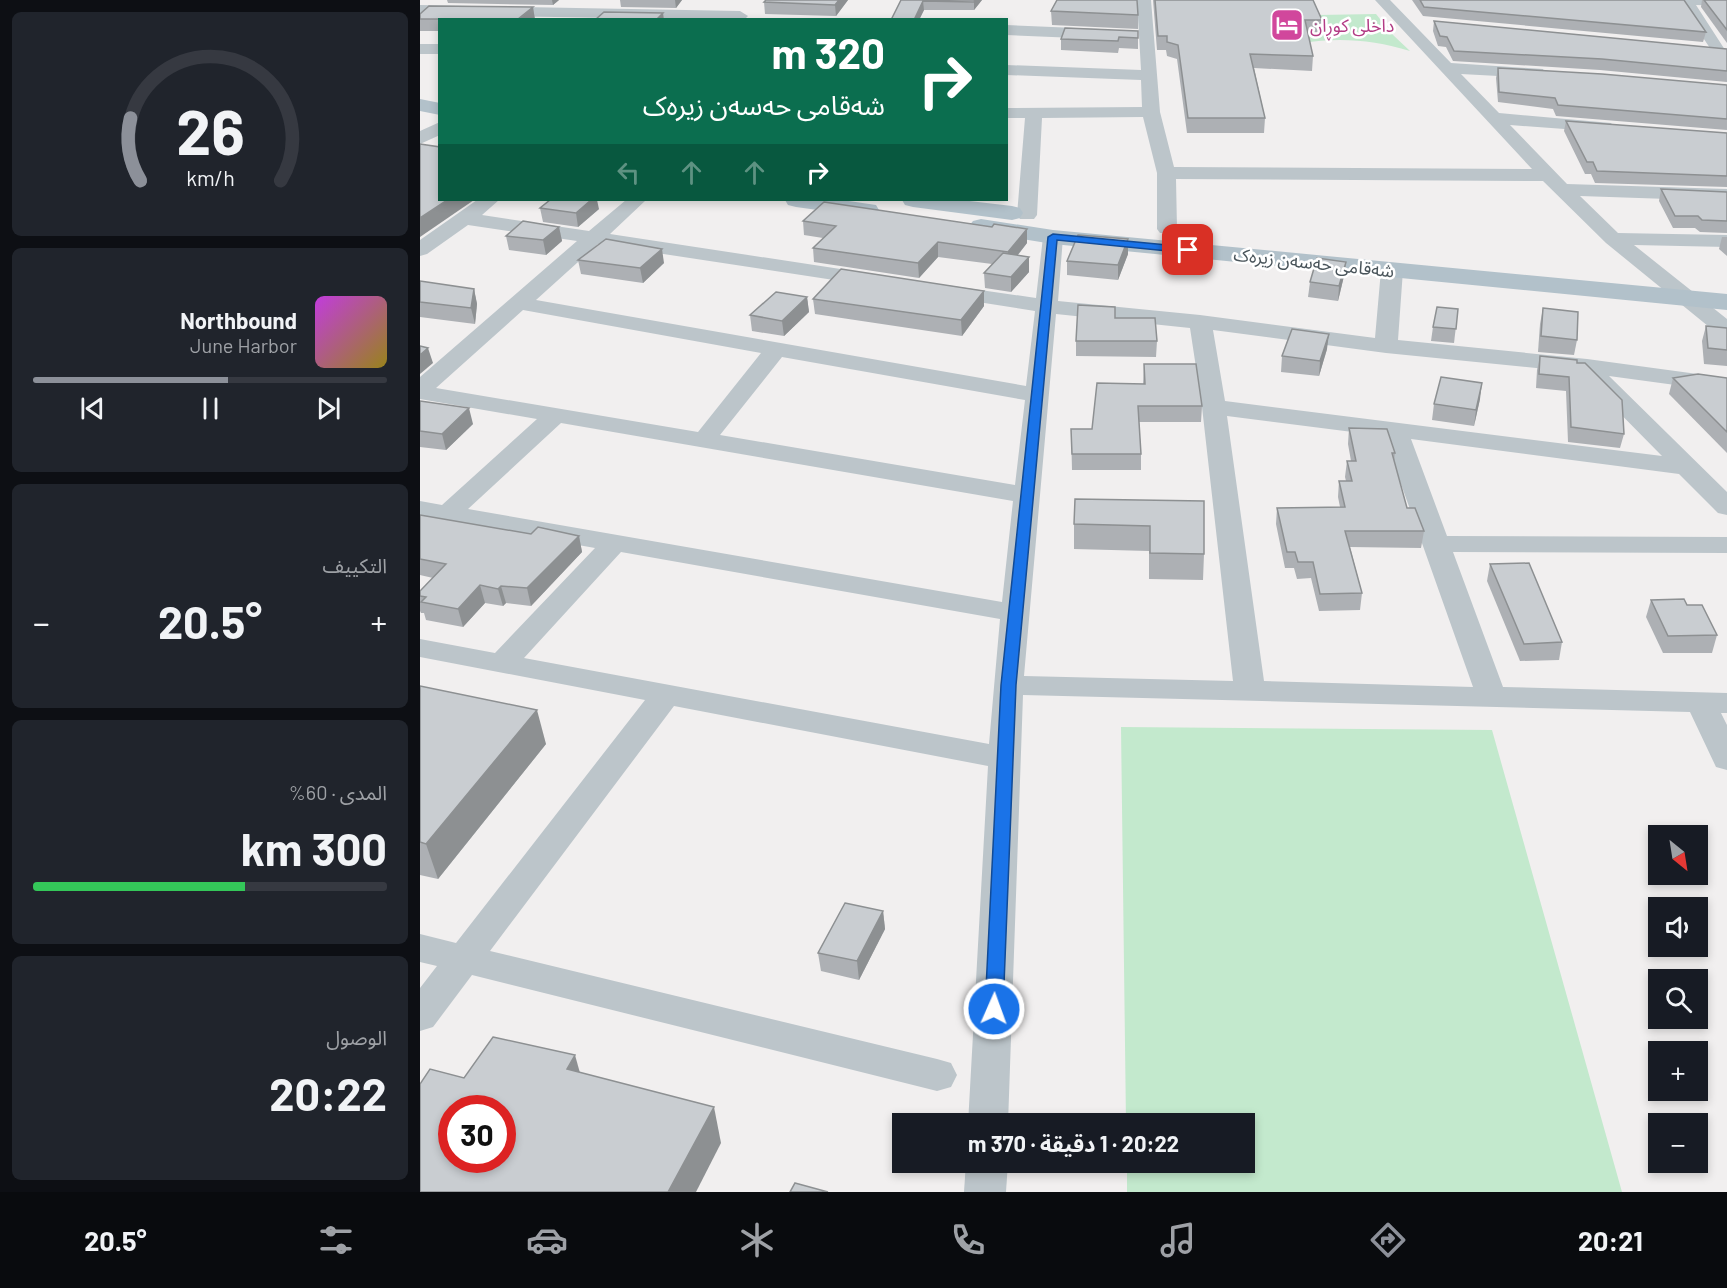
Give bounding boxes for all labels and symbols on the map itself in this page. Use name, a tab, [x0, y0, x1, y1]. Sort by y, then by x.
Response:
hotel icon: داخلی کوڕان	[1269, 7, 1305, 43]
place label: داخلی کوڕان	[1310, 14, 1394, 41]
pin	[1162, 224, 1213, 275]
street label: شەقامی حەسەن زیرەک	[1232, 243, 1395, 282]
north arrow	[1648, 825, 1708, 885]
position arrow	[962, 977, 1026, 1041]
speed limit sign: 30	[438, 1095, 516, 1173]

